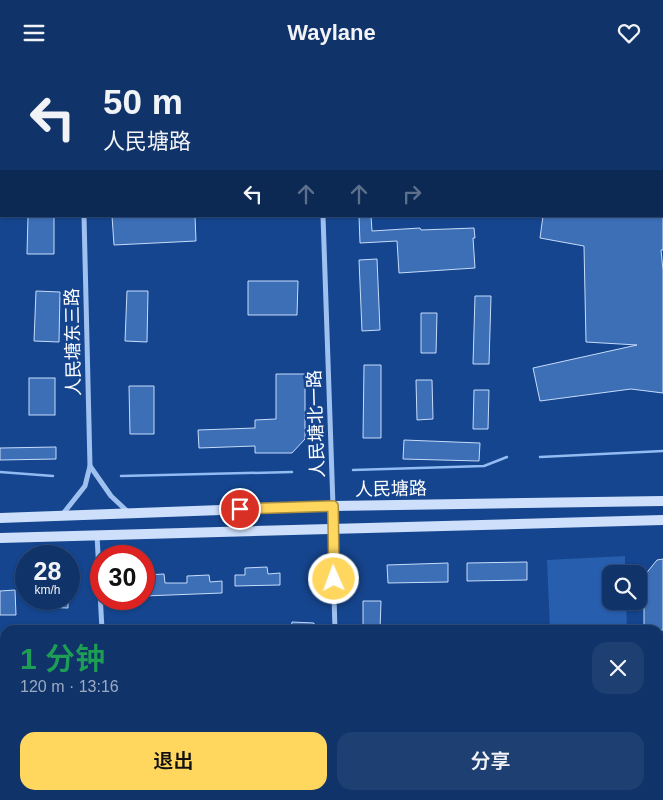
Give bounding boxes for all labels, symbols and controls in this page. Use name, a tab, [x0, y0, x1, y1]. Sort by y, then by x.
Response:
icon: menu	[20, 19, 48, 47]
icon: heart	[615, 19, 643, 47]
text: Waylane	[287, 20, 376, 45]
text: 50 m	[103, 82, 183, 121]
icon: left	[20, 85, 85, 150]
text: 人民塘路	[103, 129, 191, 154]
icon: left	[239, 180, 267, 208]
icon: ahead	[292, 180, 320, 208]
icon: ahead	[345, 180, 373, 208]
icon: right	[398, 180, 426, 208]
street label: 人民塘东三路	[62, 288, 84, 396]
street label: 人民塘北一路	[304, 370, 328, 478]
street label: 人民塘路	[355, 478, 427, 500]
pin	[219, 488, 261, 530]
icon: arrive	[226, 495, 254, 523]
speed limit sign: 30	[90, 545, 155, 610]
position arrow	[307, 552, 359, 604]
text: 28	[34, 557, 61, 585]
map controls	[602, 565, 647, 610]
button: search	[602, 565, 647, 610]
text: km/h	[34, 583, 61, 597]
text: 1 分钟	[20, 642, 105, 675]
button: close	[592, 642, 644, 694]
text: 120 m · 13:16	[20, 678, 119, 695]
button: 退出	[20, 732, 327, 790]
button: 分享	[337, 732, 644, 790]

